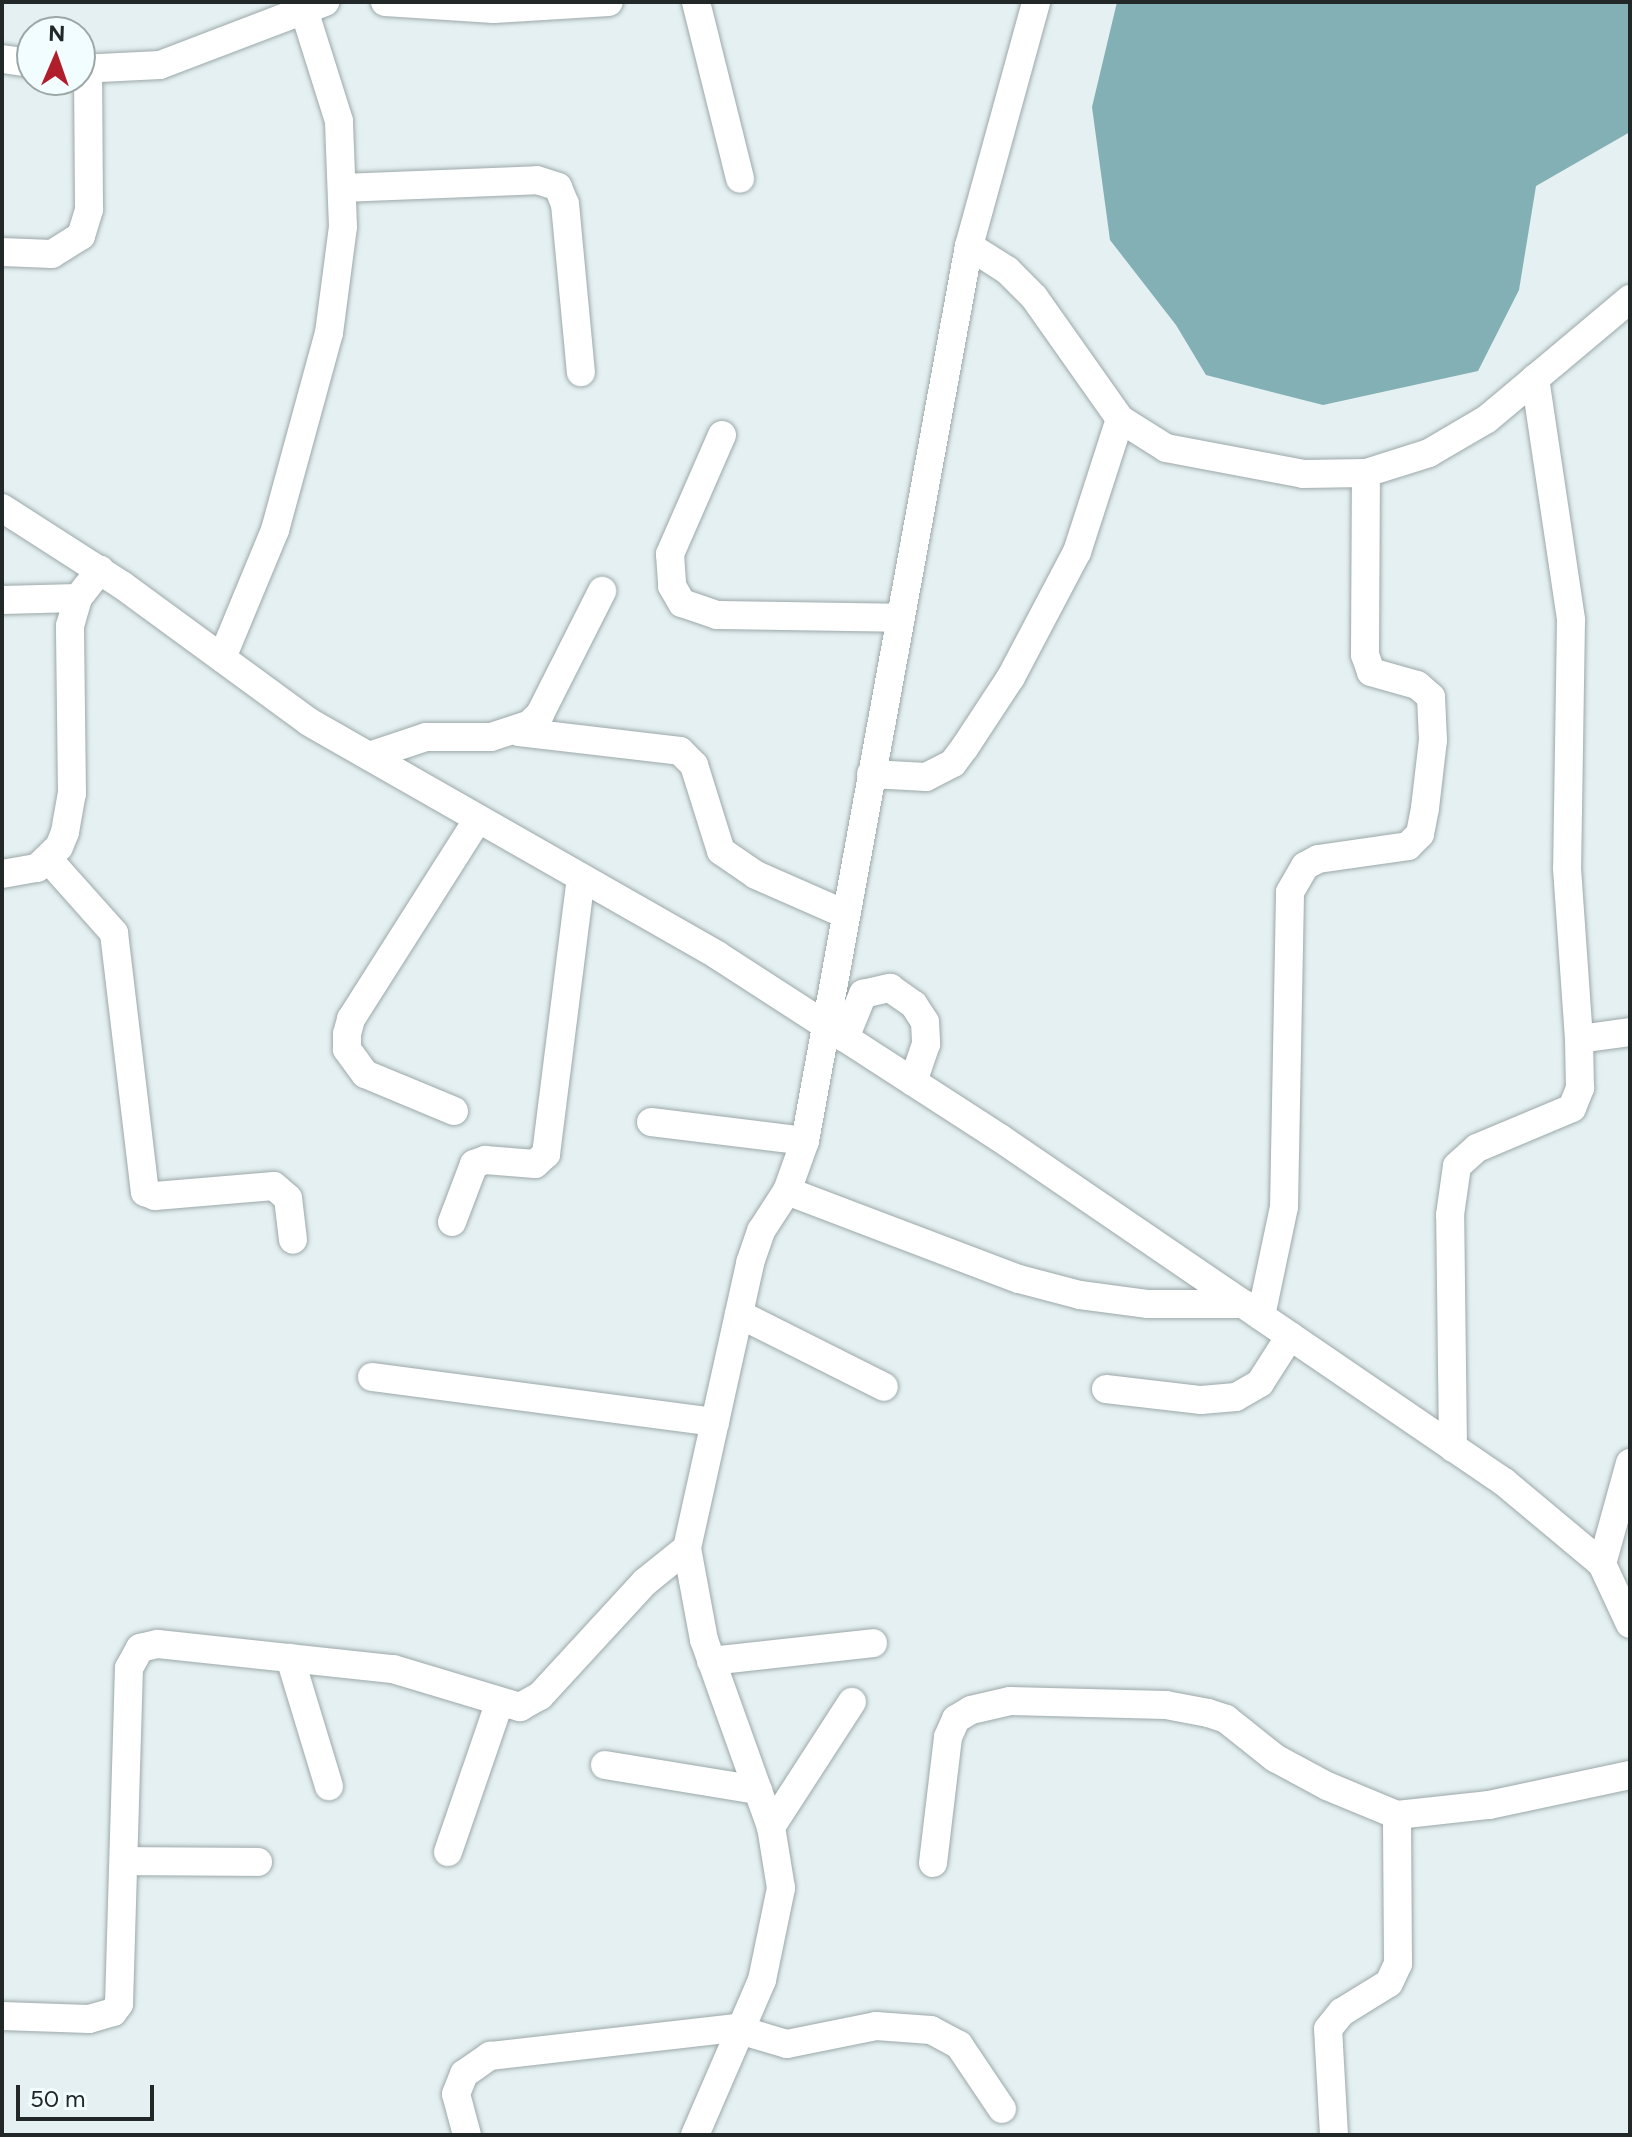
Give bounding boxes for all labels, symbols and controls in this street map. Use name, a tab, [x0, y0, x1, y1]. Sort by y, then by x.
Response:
north arrow	[16, 16, 96, 96]
text: N	[48, 20, 66, 47]
scale bar	[20, 2069, 158, 2119]
text: 50 m	[30, 2084, 86, 2113]

